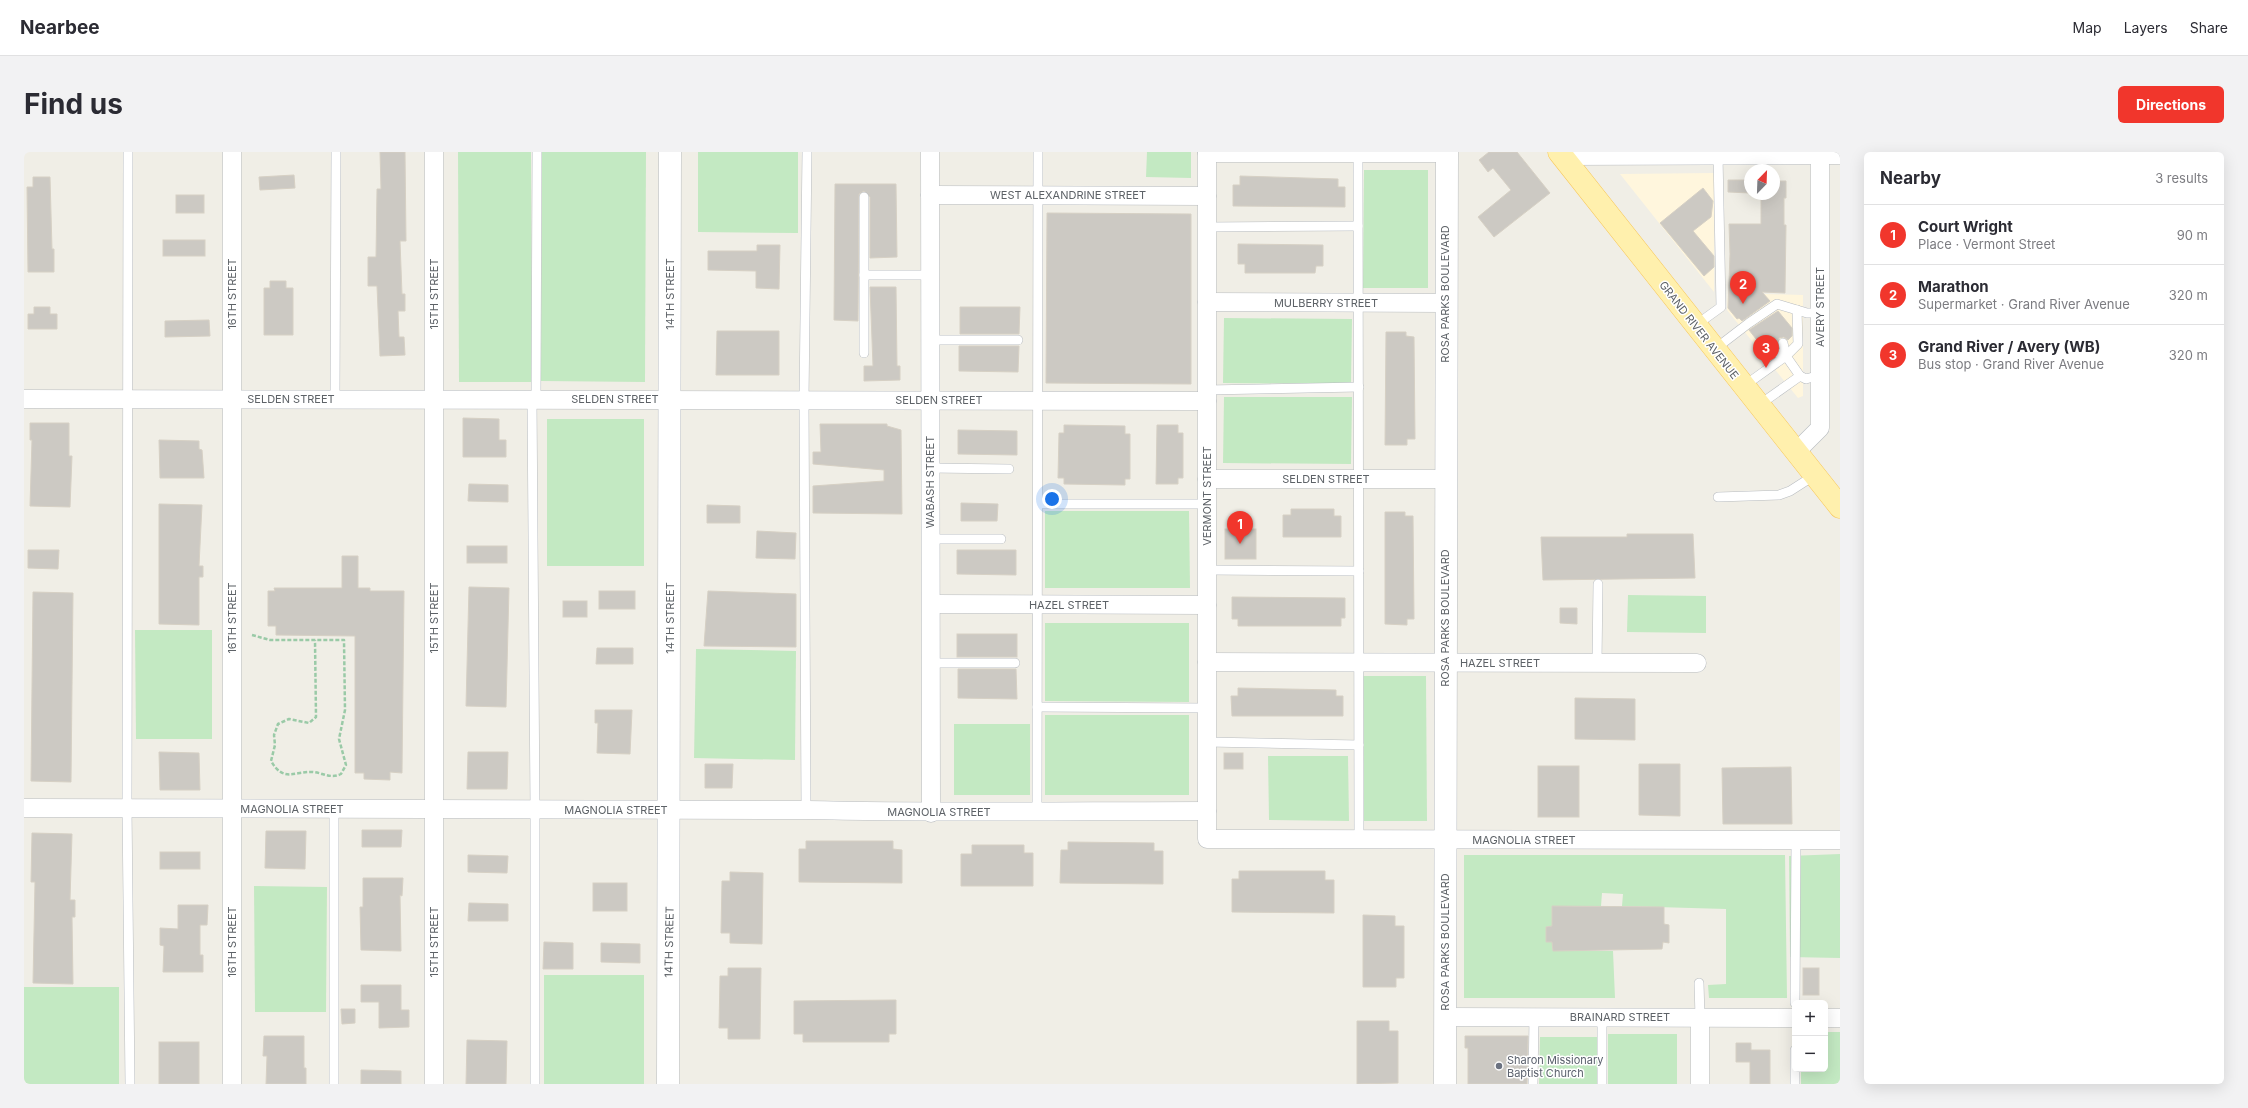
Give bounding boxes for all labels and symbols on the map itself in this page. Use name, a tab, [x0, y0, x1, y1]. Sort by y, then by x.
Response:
north arrow	[1744, 164, 1780, 200]
street label: WEST ALEXANDRINE STREET	[990, 188, 1146, 202]
street label: ROSA PARKS BOULEVARD	[1438, 225, 1452, 363]
street label: 16TH STREET	[225, 258, 239, 330]
street label: 15TH STREET	[427, 258, 441, 330]
street label: 14TH STREET	[663, 258, 677, 330]
street label: AVERY STREET	[1813, 267, 1827, 347]
pin: 2	[1730, 271, 1756, 304]
street label: GRAND RIVER AVENUE	[1656, 278, 1742, 382]
street label: MULBERRY STREET	[1274, 296, 1378, 310]
pin: 3	[1753, 335, 1779, 368]
street label: SELDEN STREET	[247, 392, 335, 406]
street label: SELDEN STREET	[571, 392, 659, 406]
street label: SELDEN STREET	[895, 393, 983, 407]
street label: WABASH STREET	[923, 436, 937, 528]
street label: VERMONT STREET	[1200, 446, 1214, 546]
street label: SELDEN STREET	[1282, 472, 1370, 486]
your location	[1042, 489, 1062, 509]
pin: 1	[1227, 511, 1253, 544]
street label: ROSA PARKS BOULEVARD	[1438, 549, 1452, 687]
street label: 16TH STREET	[225, 582, 239, 654]
street label: 15TH STREET	[427, 582, 441, 654]
street label: 14TH STREET	[663, 582, 677, 654]
street label: HAZEL STREET	[1029, 598, 1109, 612]
street label: HAZEL STREET	[1460, 656, 1540, 670]
street label: MAGNOLIA STREET	[240, 802, 344, 816]
street label: MAGNOLIA STREET	[564, 803, 668, 817]
street label: MAGNOLIA STREET	[887, 805, 991, 819]
street label: MAGNOLIA STREET	[1472, 833, 1576, 847]
street label: ROSA PARKS BOULEVARD	[1438, 873, 1452, 1011]
street label: 16TH STREET	[225, 906, 239, 978]
street label: 15TH STREET	[427, 906, 441, 978]
street label: 14TH STREET	[661, 906, 677, 978]
street label: BRAINARD STREET	[1570, 1010, 1670, 1024]
place label: Sharon Missionary Baptist Church	[1507, 1053, 1604, 1080]
marker: Sharon Missionary Baptist Church	[1494, 1061, 1504, 1071]

